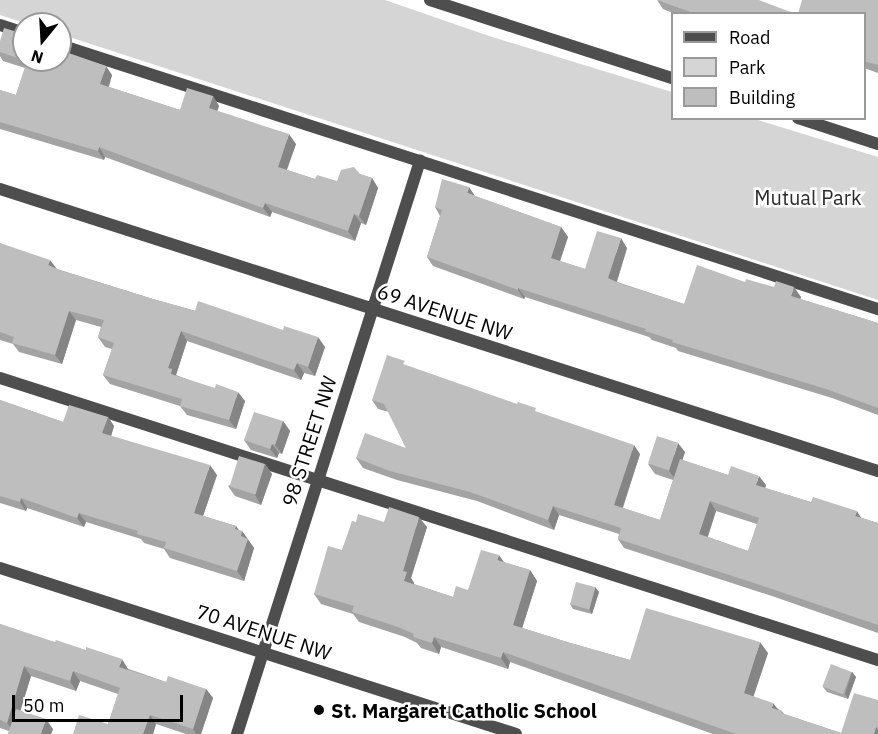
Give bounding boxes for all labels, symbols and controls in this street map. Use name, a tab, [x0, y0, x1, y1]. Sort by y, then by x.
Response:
north arrow	[12, 12, 72, 72]
legend	[671, 12, 866, 120]
text: Road	[729, 26, 770, 49]
text: N	[28, 46, 46, 69]
text: Park	[729, 56, 765, 79]
text: Building	[729, 86, 795, 109]
park label: Mutual Park	[754, 185, 862, 209]
street label: 69 AVENUE NW	[374, 279, 516, 345]
street label: 98 STREET NW	[277, 373, 341, 509]
street label: 70 AVENUE NW	[193, 599, 335, 665]
scale bar	[15, 683, 186, 721]
text: 50 m	[23, 694, 65, 717]
place label: St. Margaret Catholic School	[331, 698, 597, 722]
marker: St. Margaret Catholic School	[312, 703, 326, 717]

